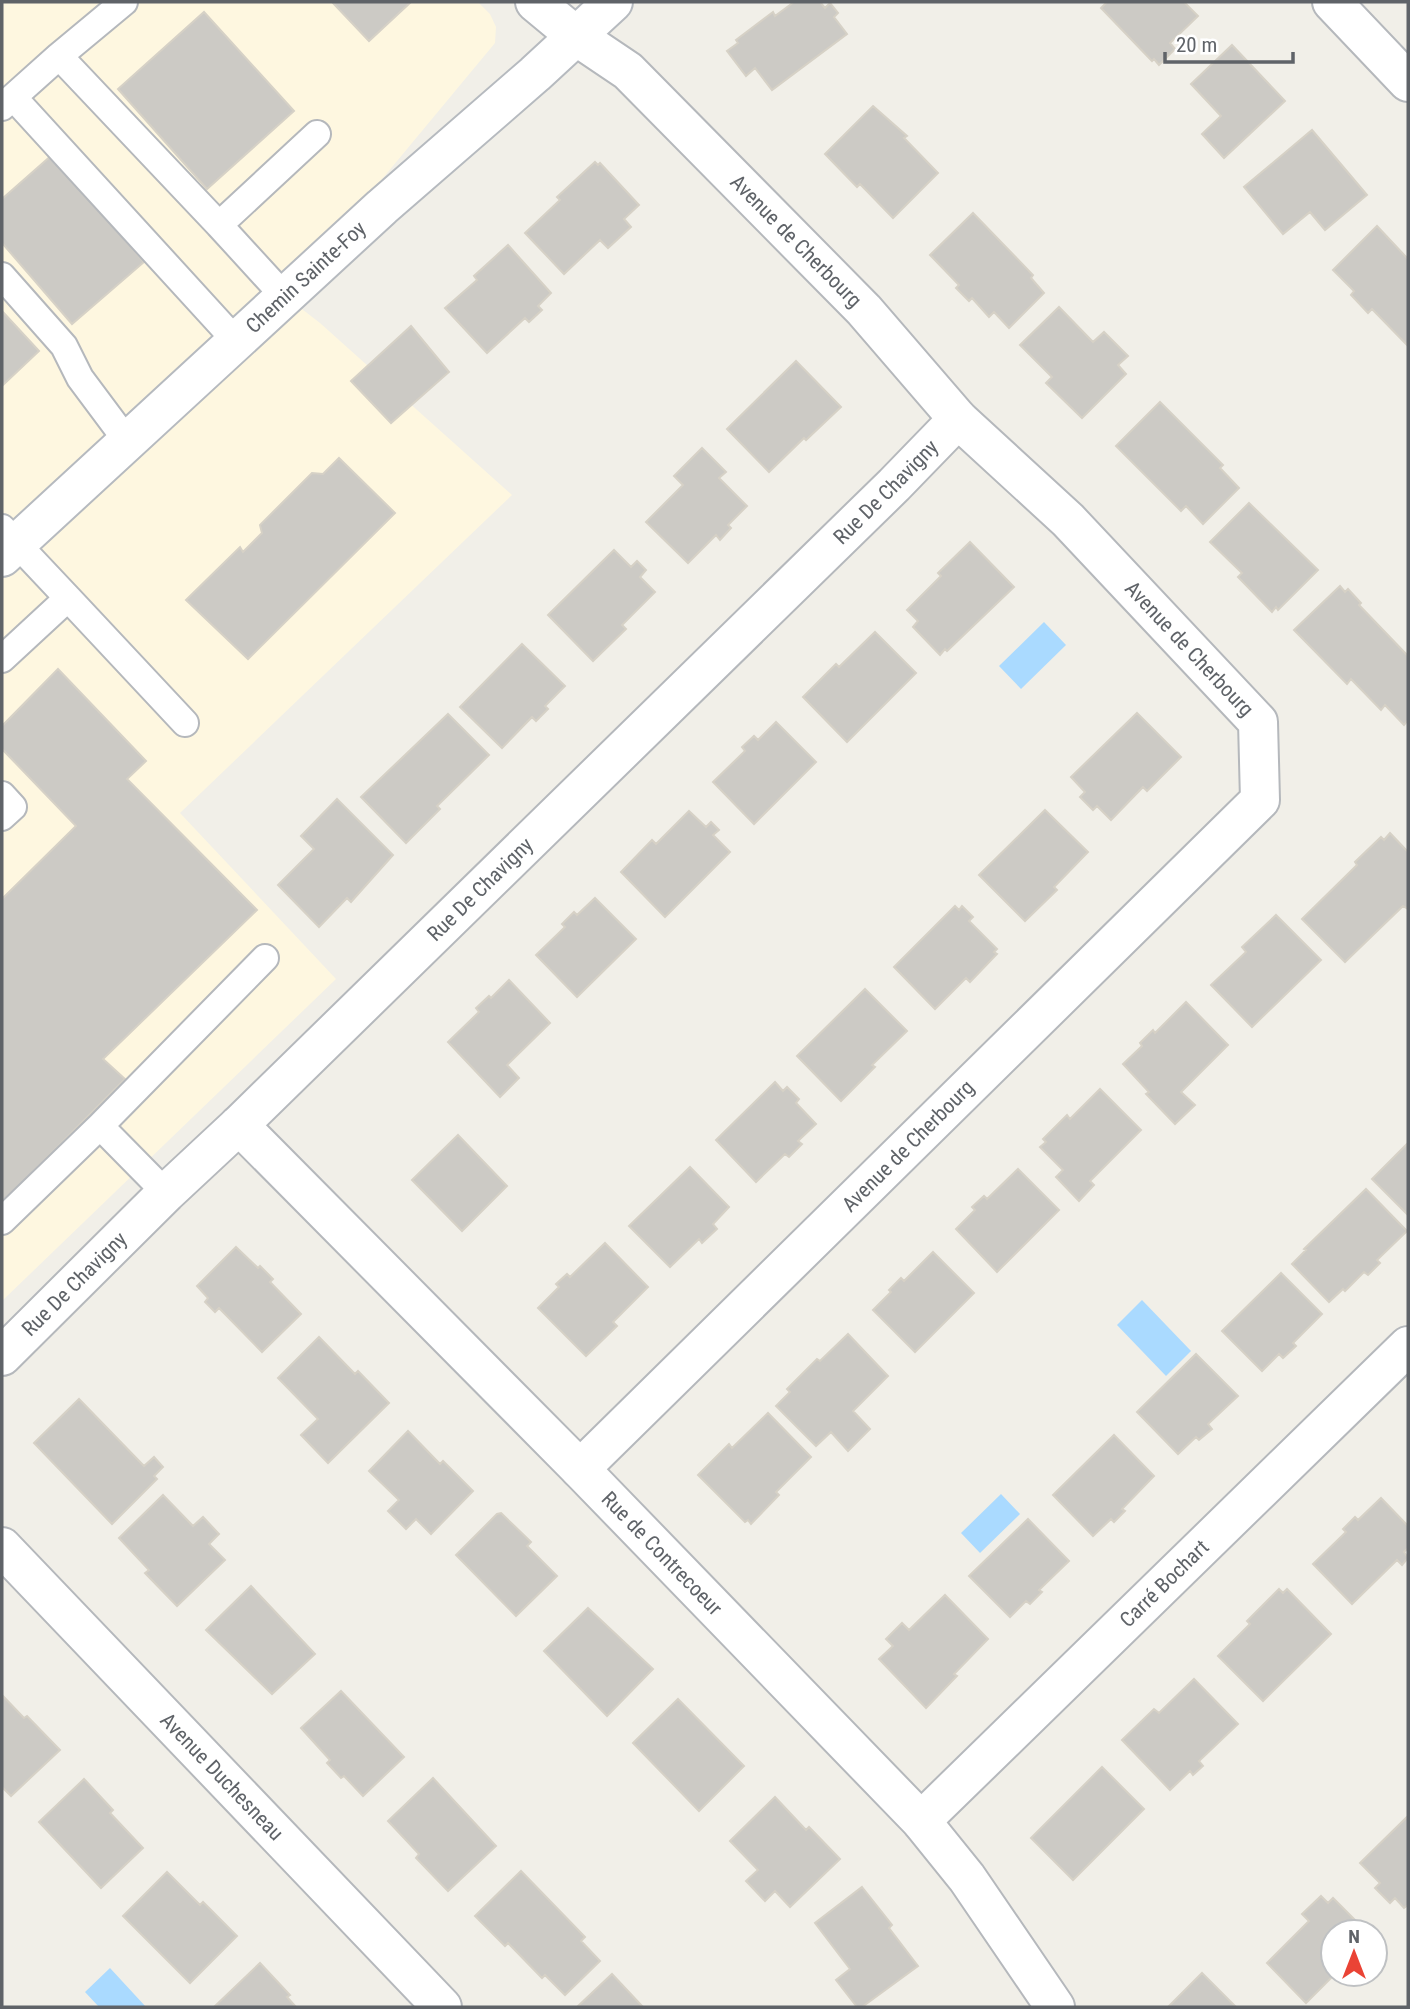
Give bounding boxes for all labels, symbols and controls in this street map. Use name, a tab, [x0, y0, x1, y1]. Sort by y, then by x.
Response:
scale bar	[1165, 21, 1293, 65]
text: 20 m	[1176, 33, 1217, 57]
street label: Avenue de Cherbourg	[725, 170, 866, 312]
street label: Chemin Sainte-Foy	[241, 216, 371, 338]
street label: Rue De Chavigny	[829, 435, 943, 549]
street label: Avenue de Cherbourg	[1120, 576, 1258, 721]
street label: Rue De Chavigny	[422, 833, 538, 946]
street label: Avenue de Cherbourg	[837, 1075, 979, 1217]
street label: Rue De Chavigny	[17, 1227, 132, 1341]
street label: Rue de Contrecoeur	[597, 1487, 727, 1620]
street label: Carré Bochart	[1115, 1535, 1214, 1632]
street label: Avenue Duchesneau	[155, 1708, 288, 1845]
north arrow	[1319, 1918, 1389, 1988]
text: N	[1348, 1925, 1360, 1948]

